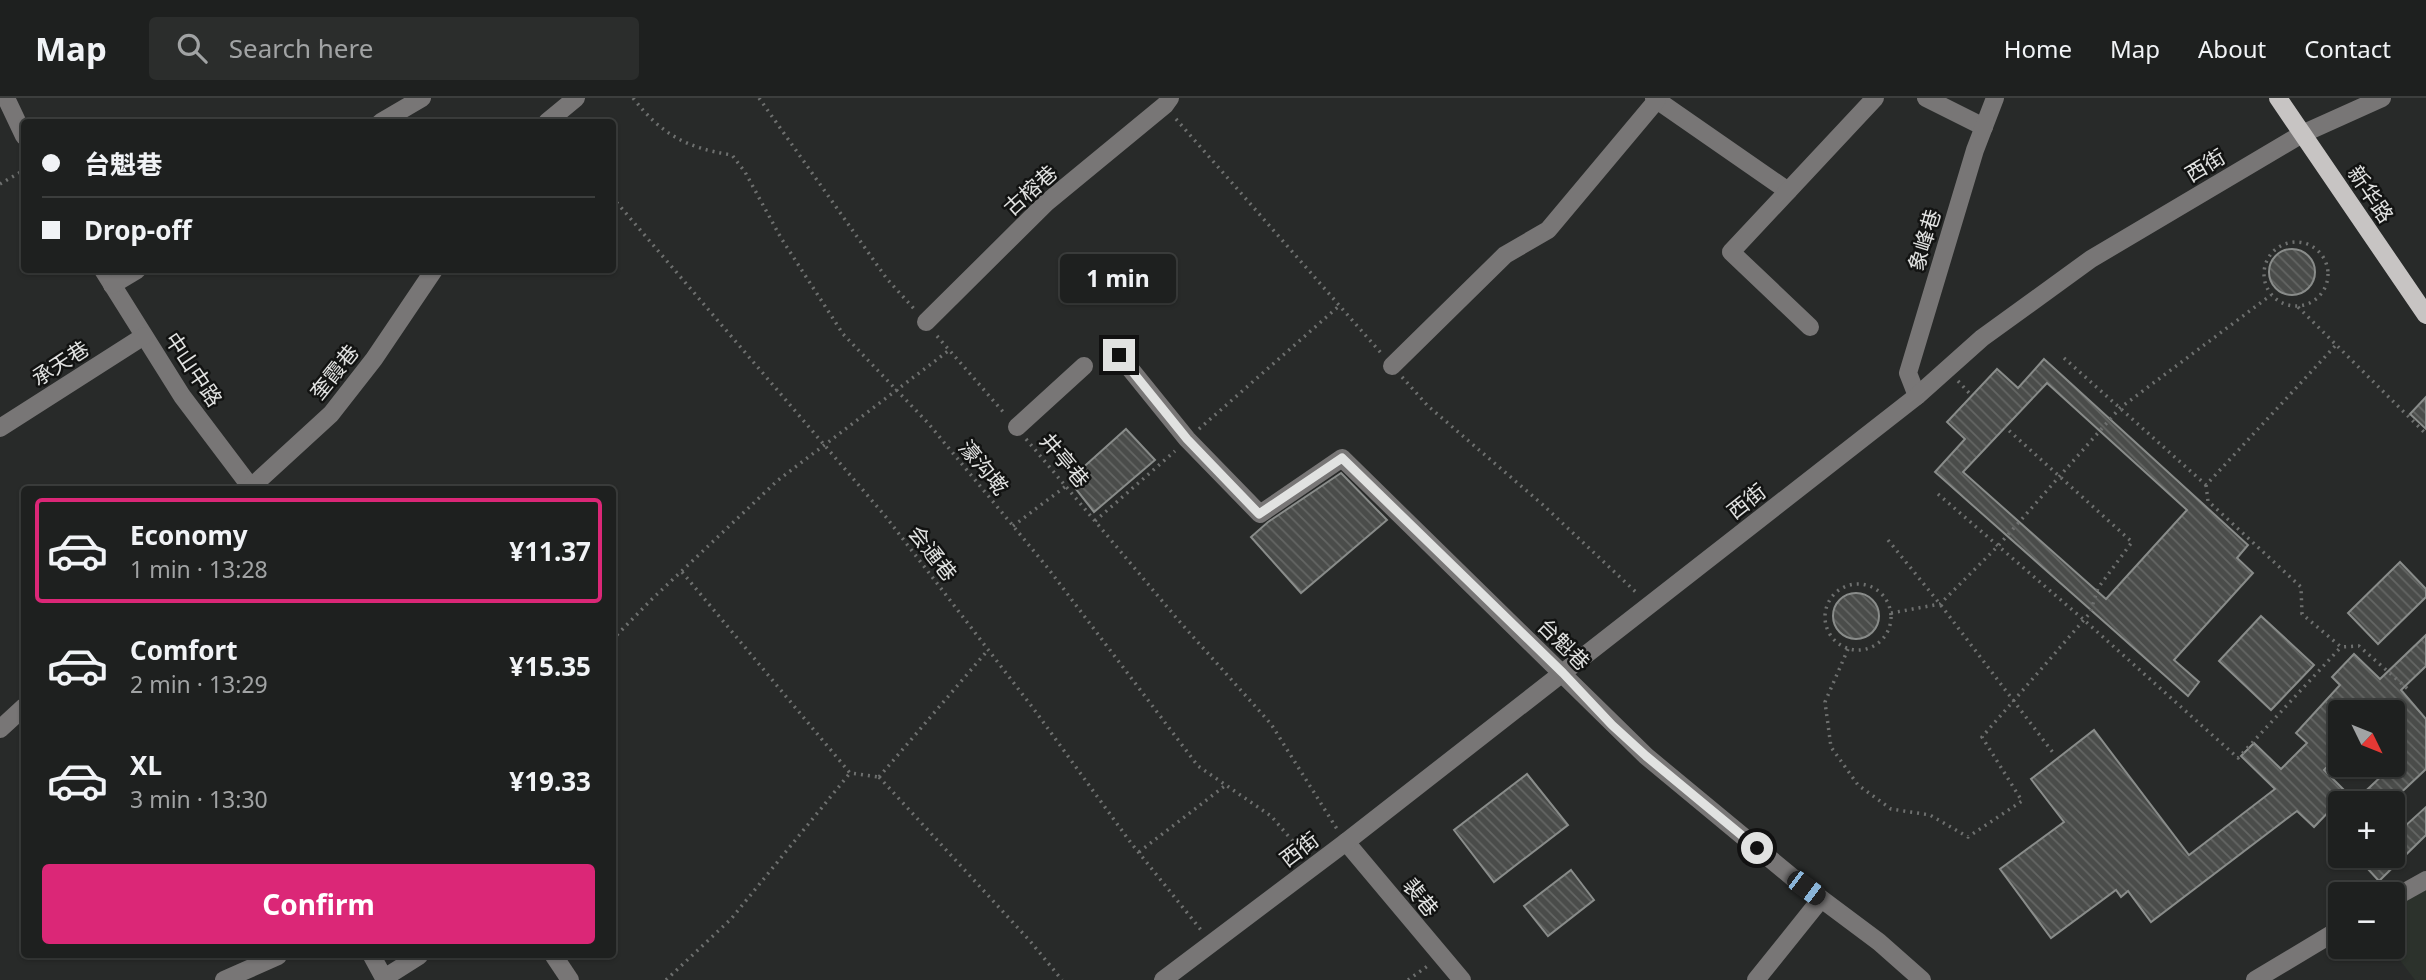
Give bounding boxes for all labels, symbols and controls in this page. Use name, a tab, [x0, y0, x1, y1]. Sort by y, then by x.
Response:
search box	[149, 17, 639, 80]
text: Map	[35, 26, 107, 71]
icon: search	[173, 29, 211, 67]
text: Search here	[229, 30, 373, 66]
text: Home	[2004, 32, 2072, 65]
text: Map	[2110, 32, 2160, 65]
text: About	[2198, 32, 2266, 65]
text: Contact	[2304, 32, 2391, 65]
street label: 西街	[2180, 142, 2230, 188]
text: 台魁巷	[84, 146, 162, 182]
street label: 古榕巷	[997, 159, 1063, 221]
street label: 新华路	[2342, 160, 2400, 228]
street label: 象峰巷	[1901, 206, 1947, 274]
text: Drop-off	[84, 212, 191, 248]
callout: 1 min	[1061, 254, 1177, 302]
text: 1 min	[1086, 262, 1150, 294]
street label: 中山中路	[159, 326, 229, 412]
street label: 承天巷	[26, 334, 94, 392]
street label: 奎霞巷	[303, 339, 365, 405]
route end	[1103, 339, 1135, 371]
street label: 井亭巷	[1034, 427, 1096, 493]
street label: 濠沟墘	[953, 434, 1015, 500]
street label: 西街	[1721, 477, 1771, 525]
text: Economy	[130, 517, 248, 553]
icon: car	[46, 519, 109, 582]
street label: 会通巷	[903, 520, 963, 586]
text: ¥11.37	[509, 533, 591, 569]
text: 1 min · 13:28	[130, 553, 268, 585]
street label: 台魁巷	[1532, 612, 1596, 676]
text: Comfort	[130, 632, 238, 668]
icon: car	[46, 634, 109, 697]
text: ¥15.35	[509, 648, 591, 684]
text: 2 min · 13:29	[130, 668, 268, 700]
north arrow	[2328, 700, 2404, 777]
map controls	[2328, 700, 2405, 959]
text: XL	[130, 747, 162, 783]
icon: car	[46, 749, 109, 812]
text: ¥19.33	[509, 763, 591, 799]
text: 3 min · 13:30	[130, 783, 268, 815]
button: +	[2328, 791, 2405, 868]
street label: 西街	[1274, 825, 1324, 873]
route start	[1741, 832, 1773, 864]
button: Confirm	[42, 864, 595, 944]
car	[1783, 867, 1830, 909]
street label: 裴巷	[1397, 872, 1445, 922]
button: −	[2328, 882, 2405, 959]

